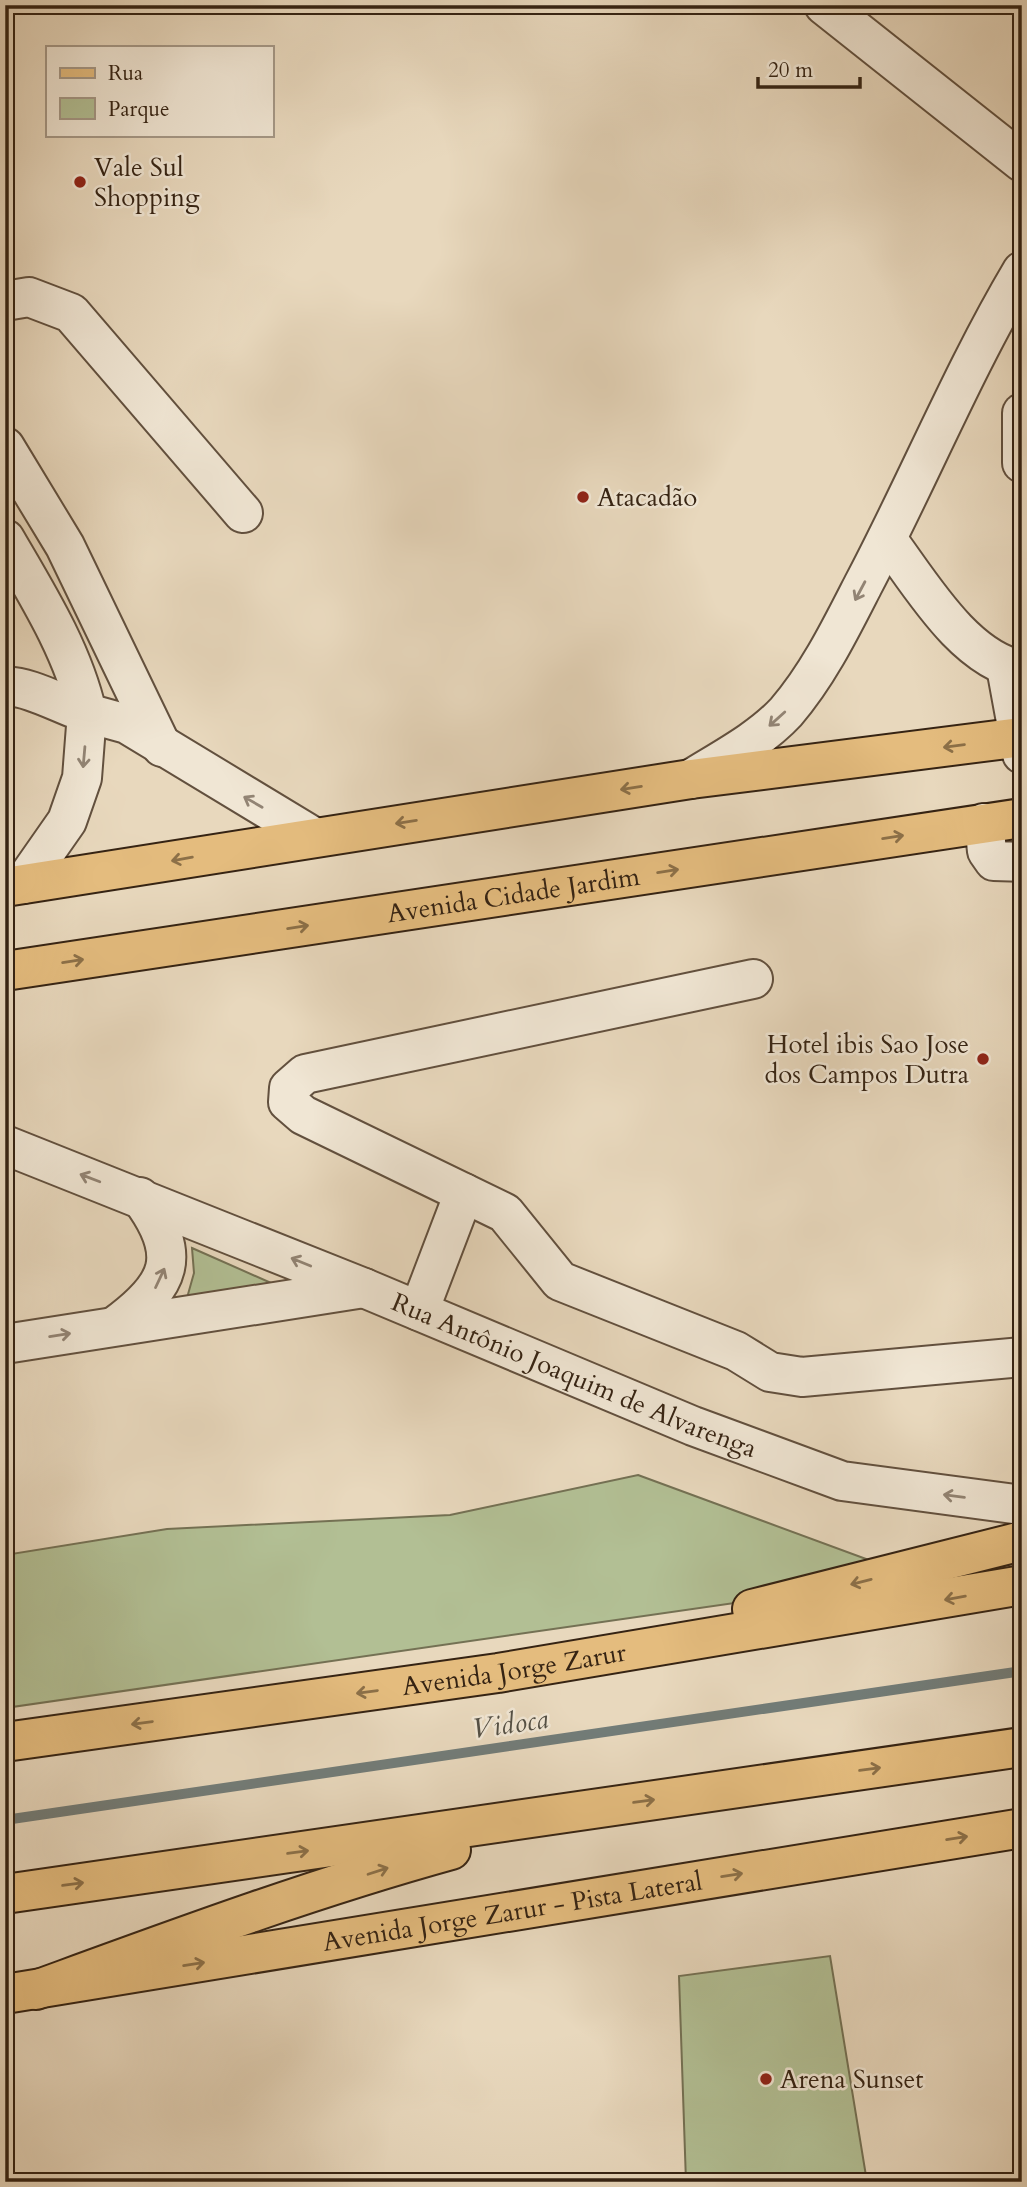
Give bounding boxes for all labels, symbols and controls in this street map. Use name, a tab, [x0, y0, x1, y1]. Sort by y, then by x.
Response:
legend	[46, 46, 273, 136]
scale bar	[758, 46, 859, 90]
text: 20 m	[768, 56, 813, 85]
text: Rua	[108, 59, 143, 88]
text: Parque	[108, 95, 169, 124]
place label: Vale Sul Shopping	[94, 150, 200, 215]
marker: Vale Sul Shopping	[72, 174, 88, 190]
place label: Atacadão	[597, 480, 697, 515]
marker: Atacadão	[575, 489, 591, 505]
one-way arrow	[853, 580, 866, 601]
one-way arrow	[768, 711, 786, 727]
one-way arrow	[943, 739, 966, 752]
one-way arrow	[77, 745, 90, 768]
one-way arrow	[620, 782, 643, 795]
one-way arrow	[244, 795, 264, 809]
one-way arrow	[396, 816, 418, 829]
one-way arrow	[881, 830, 904, 843]
one-way arrow	[171, 852, 194, 866]
street label: Avenida Cidade Jardim	[385, 859, 642, 931]
one-way arrow	[656, 864, 679, 877]
one-way arrow	[286, 920, 309, 933]
one-way arrow	[61, 954, 84, 967]
place label: Hotel ibis Sao Jose dos Campos Dutra	[764, 1027, 969, 1092]
marker: Hotel ibis Sao Jose dos Campos Dutra	[975, 1051, 991, 1067]
one-way arrow	[79, 1170, 101, 1183]
one-way arrow	[290, 1255, 312, 1268]
one-way arrow	[154, 1268, 167, 1289]
street label: Rua Antônio Joaquim de Alvarenga	[386, 1285, 762, 1466]
one-way arrow	[48, 1328, 71, 1341]
one-way arrow	[943, 1489, 966, 1502]
one-way arrow	[850, 1576, 872, 1589]
one-way arrow	[944, 1591, 967, 1605]
street label: Avenida Jorge Zarur	[400, 1635, 629, 1704]
one-way arrow	[356, 1685, 379, 1698]
water label: Vidoca	[469, 1700, 551, 1748]
one-way arrow	[131, 1717, 154, 1730]
one-way arrow	[858, 1762, 880, 1775]
one-way arrow	[632, 1795, 655, 1808]
one-way arrow	[945, 1831, 968, 1844]
one-way arrow	[286, 1845, 309, 1858]
street label: Avenida Jorge Zarur - Pista Lateral	[320, 1863, 705, 1960]
one-way arrow	[366, 1864, 388, 1876]
one-way arrow	[720, 1868, 743, 1881]
one-way arrow	[61, 1877, 84, 1890]
one-way arrow	[182, 1957, 205, 1970]
place label: Arena Sunset	[780, 2062, 924, 2097]
marker: Arena Sunset	[758, 2071, 774, 2087]

